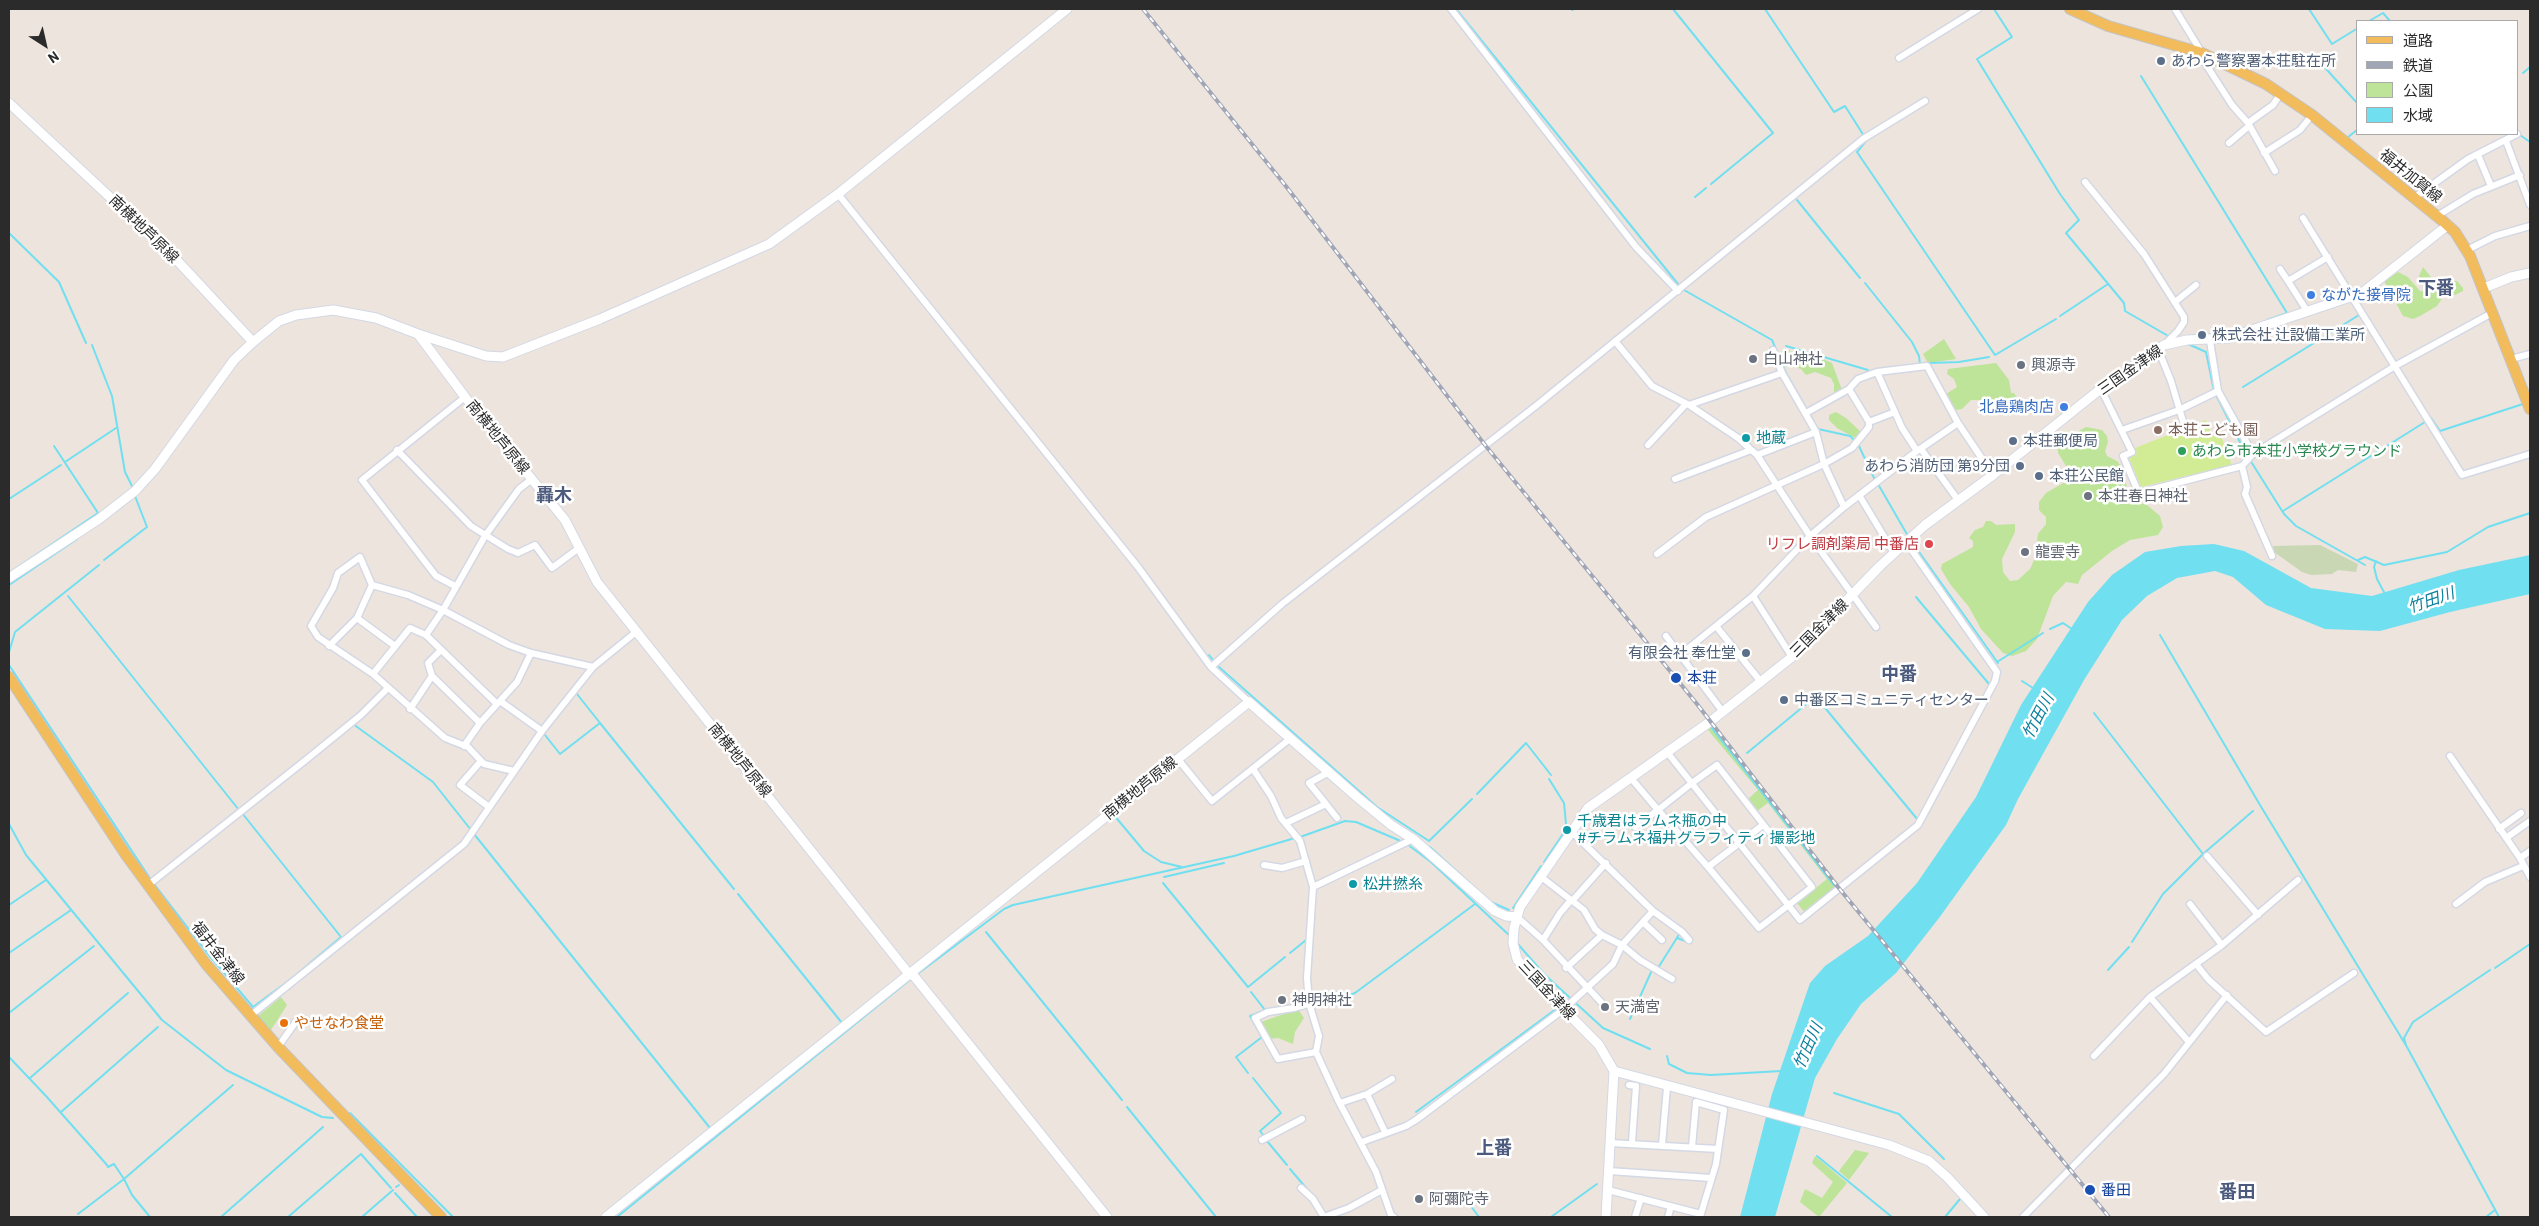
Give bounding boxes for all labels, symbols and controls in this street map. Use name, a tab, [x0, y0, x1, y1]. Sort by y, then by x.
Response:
north arrow	[20, 20, 70, 70]
legend	[2356, 20, 2519, 135]
text: 道路	[2403, 31, 2433, 49]
text: N	[45, 48, 63, 67]
place label: あわら警察署本荘駐在所	[2171, 52, 2336, 70]
marker: あわら警察署本荘駐在所	[2155, 55, 2167, 67]
text: 鉄道	[2403, 56, 2433, 74]
text: 公園	[2403, 81, 2433, 99]
text: 水域	[2403, 106, 2433, 124]
street label: 福井加賀線	[2376, 145, 2446, 207]
street label: 南横地芦原線	[105, 191, 183, 267]
district label: 下番	[2418, 277, 2454, 299]
place label: ながた接骨院	[2321, 286, 2411, 304]
marker: ながた接骨院	[2305, 289, 2317, 301]
place label: 株式会社 辻設備工業所	[2212, 326, 2365, 344]
marker: 株式会社 辻設備工業所	[2196, 329, 2208, 341]
street label: 三国金津線	[2094, 341, 2166, 399]
place label: 白山神社	[1763, 350, 1823, 368]
marker: 白山神社	[1747, 353, 1759, 365]
place label: 興源寺	[2031, 356, 2076, 374]
marker: 興源寺	[2015, 359, 2027, 371]
street label: 南横地芦原線	[463, 396, 533, 478]
place label: 北島鶏肉店	[1979, 398, 2054, 416]
marker: 北島鶏肉店	[2058, 401, 2070, 413]
place label: 本荘こども園	[2168, 421, 2258, 439]
marker: 本荘こども園	[2152, 424, 2164, 436]
place label: 地蔵	[1756, 429, 1786, 447]
marker: 地蔵	[1740, 432, 1752, 444]
place label: 本荘郵便局	[2023, 432, 2098, 450]
marker: 本荘郵便局	[2007, 435, 2019, 447]
place label: あわら市本荘小学校グラウンド	[2192, 442, 2402, 460]
marker: あわら市本荘小学校グラウンド	[2176, 445, 2188, 457]
place label: あわら消防団 第9分団	[1864, 457, 2010, 475]
marker: あわら消防団 第9分団	[2014, 460, 2026, 472]
place label: 本荘公民館	[2049, 467, 2124, 485]
marker: 本荘公民館	[2033, 470, 2045, 482]
district label: 轟木	[536, 484, 572, 506]
place label: 本荘春日神社	[2098, 487, 2188, 505]
marker: 本荘春日神社	[2082, 490, 2094, 502]
place label: リフレ調剤薬局 中番店	[1766, 535, 1919, 553]
marker: リフレ調剤薬局 中番店	[1923, 538, 1935, 550]
place label: 龍雲寺	[2035, 543, 2080, 561]
marker: 龍雲寺	[2019, 546, 2031, 558]
water label: 竹田川	[2405, 583, 2457, 617]
street label: 三国金津線	[1786, 595, 1852, 661]
place label: 有限会社 奉仕堂	[1628, 644, 1736, 662]
marker: 有限会社 奉仕堂	[1740, 647, 1752, 659]
district label: 中番	[1881, 663, 1917, 685]
place label: 本荘	[1687, 669, 1717, 687]
marker: 本荘	[1669, 671, 1683, 685]
water label: 竹田川	[2018, 690, 2058, 742]
place label: 中番区コミュニティセンター	[1794, 691, 1989, 709]
marker: 中番区コミュニティセンター	[1778, 694, 1790, 706]
street label: 南横地芦原線	[705, 719, 775, 801]
street label: 南横地芦原線	[1099, 753, 1181, 823]
place label: 千歳君はラムネ瓶の中 #チラムネ福井グラフィティ 撮影地	[1577, 812, 1815, 847]
marker: 千歳君はラムネ瓶の中 #チラムネ福井グラフィティ 撮影地	[1561, 824, 1573, 836]
place label: 松井撚糸	[1363, 875, 1423, 893]
marker: 松井撚糸	[1347, 878, 1359, 890]
street label: 福井金津線	[188, 918, 248, 988]
street label: 三国金津線	[1515, 956, 1579, 1024]
place label: 神明神社	[1292, 991, 1352, 1009]
marker: 神明神社	[1276, 994, 1288, 1006]
place label: 天満宮	[1615, 998, 1660, 1016]
marker: 天満宮	[1599, 1001, 1611, 1013]
place label: やせなわ食堂	[294, 1014, 384, 1032]
marker: やせなわ食堂	[278, 1017, 290, 1029]
water label: 竹田川	[1789, 1020, 1827, 1072]
district label: 上番	[1476, 1137, 1512, 1159]
place label: 番田	[2101, 1181, 2131, 1199]
district label: 番田	[2219, 1181, 2255, 1203]
marker: 番田	[2083, 1183, 2097, 1197]
place label: 阿彌陀寺	[1429, 1190, 1489, 1208]
marker: 阿彌陀寺	[1413, 1193, 1425, 1205]

